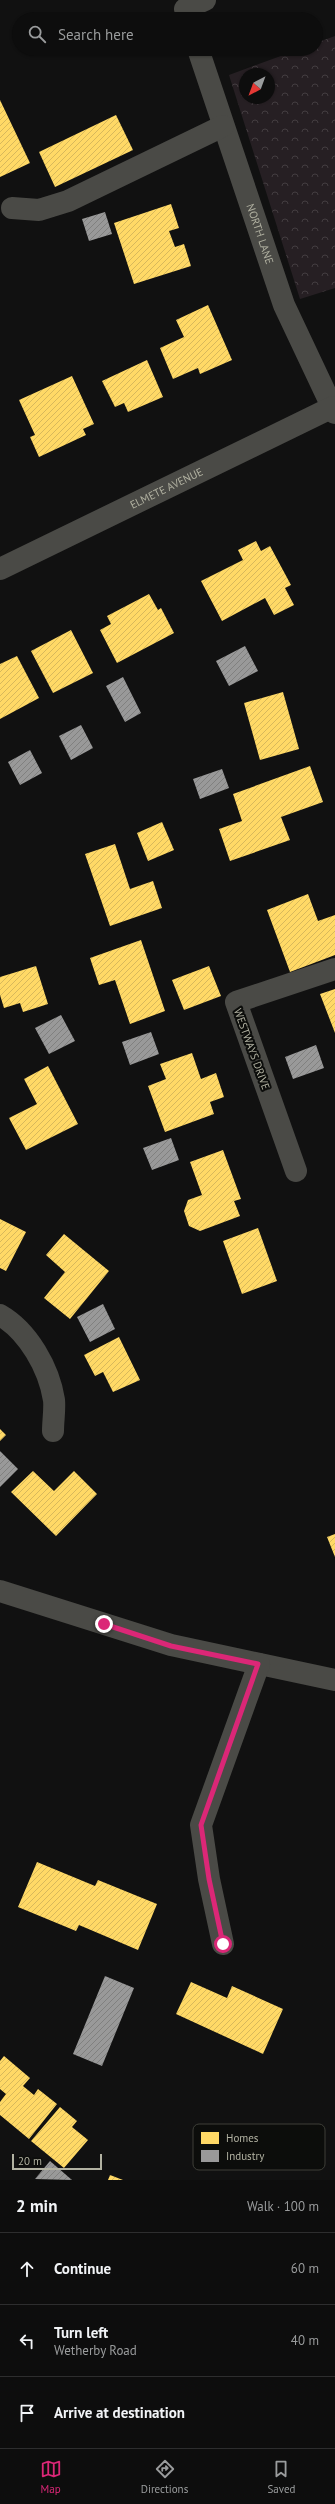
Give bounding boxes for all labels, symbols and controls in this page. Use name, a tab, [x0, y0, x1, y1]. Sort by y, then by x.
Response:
search box	[12, 12, 323, 56]
icon: search	[26, 23, 48, 45]
text: Search here	[58, 25, 134, 44]
north arrow	[239, 68, 275, 104]
street label: NORTH LANE	[243, 202, 277, 266]
street label: ELMETE AVENUE	[128, 464, 205, 512]
street label: WESTWAYS DRIVE	[231, 1006, 273, 1092]
route end	[95, 1615, 113, 1633]
route start	[214, 1935, 232, 1953]
legend	[193, 2124, 325, 2170]
text: Homes	[226, 2131, 259, 2145]
text: Industry	[226, 2149, 265, 2163]
scale bar	[12, 2152, 102, 2171]
text: 20 m	[18, 2154, 42, 2168]
text: 2 min	[16, 2195, 57, 2217]
text: Walk · 100 m	[247, 2198, 319, 2215]
icon: ahead	[16, 2258, 38, 2280]
text: Continue	[54, 2259, 111, 2278]
text: 60 m	[291, 2260, 319, 2277]
text: Turn left	[54, 2323, 108, 2342]
icon: left	[16, 2330, 38, 2352]
text: 40 m	[291, 2332, 319, 2349]
text: Wetherby Road	[54, 2342, 137, 2359]
icon: arrive	[16, 2402, 38, 2424]
text: Arrive at destination	[54, 2403, 185, 2422]
tab: Map	[40, 2458, 62, 2496]
tab: Directions	[141, 2458, 188, 2496]
tab: Saved	[267, 2458, 295, 2496]

